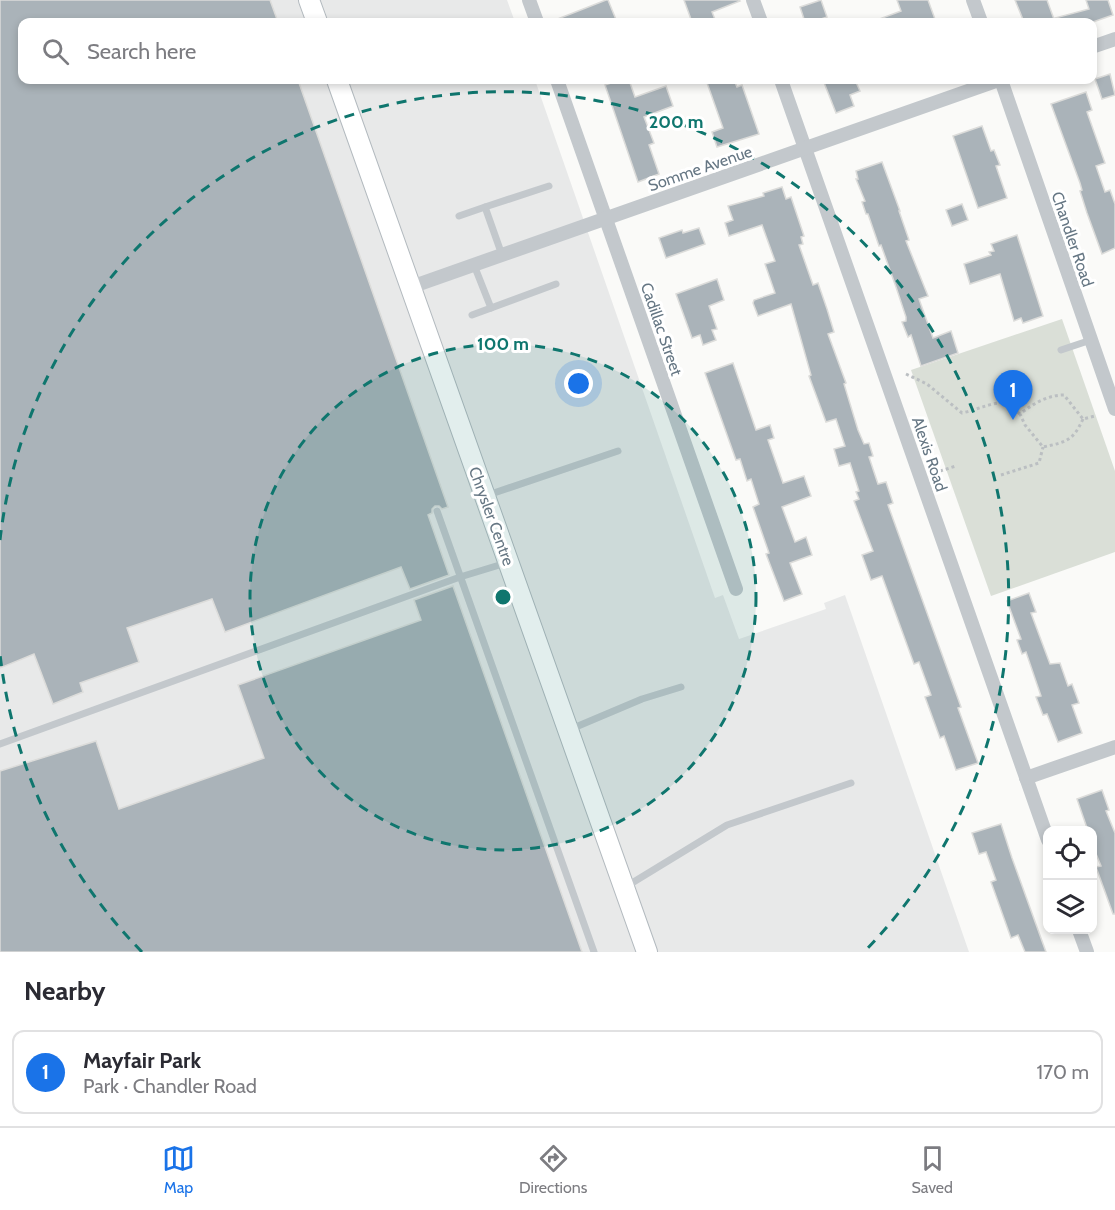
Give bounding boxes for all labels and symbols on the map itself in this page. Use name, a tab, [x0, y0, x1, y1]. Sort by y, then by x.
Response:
text: 200 m	[649, 111, 703, 133]
street label: Somme Avenue	[646, 142, 755, 195]
street label: Chandler Road	[1047, 189, 1098, 289]
street label: Cadillac Street	[637, 280, 687, 379]
text: 100 m	[477, 333, 529, 355]
your location	[564, 369, 593, 398]
pin: 1	[994, 370, 1032, 420]
street label: Alexis Road	[908, 414, 951, 494]
street label: Chrysler Centre	[465, 464, 518, 568]
centre of rings	[493, 587, 513, 607]

